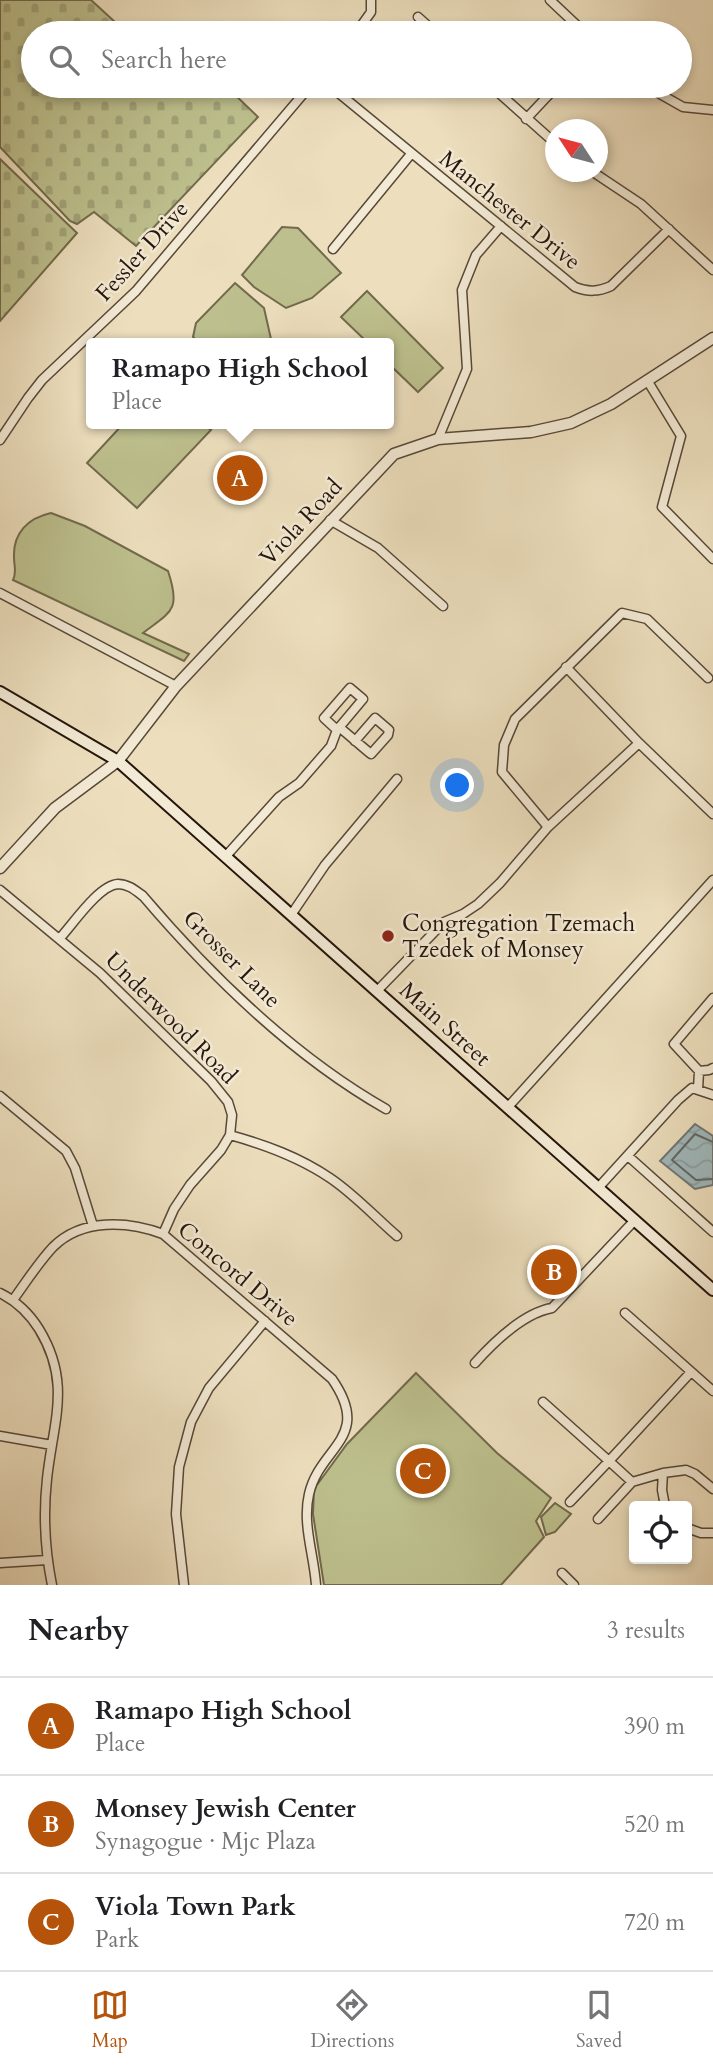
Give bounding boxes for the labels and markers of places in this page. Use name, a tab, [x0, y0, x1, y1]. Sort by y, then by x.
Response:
pin: A	[217, 452, 263, 504]
place label: Congregation Tzemach Tzedek of Monsey	[402, 908, 636, 965]
marker: Congregation Tzemach Tzedek of Monsey	[380, 928, 396, 944]
pin: B	[531, 1246, 577, 1298]
pin: C	[400, 1445, 446, 1497]

